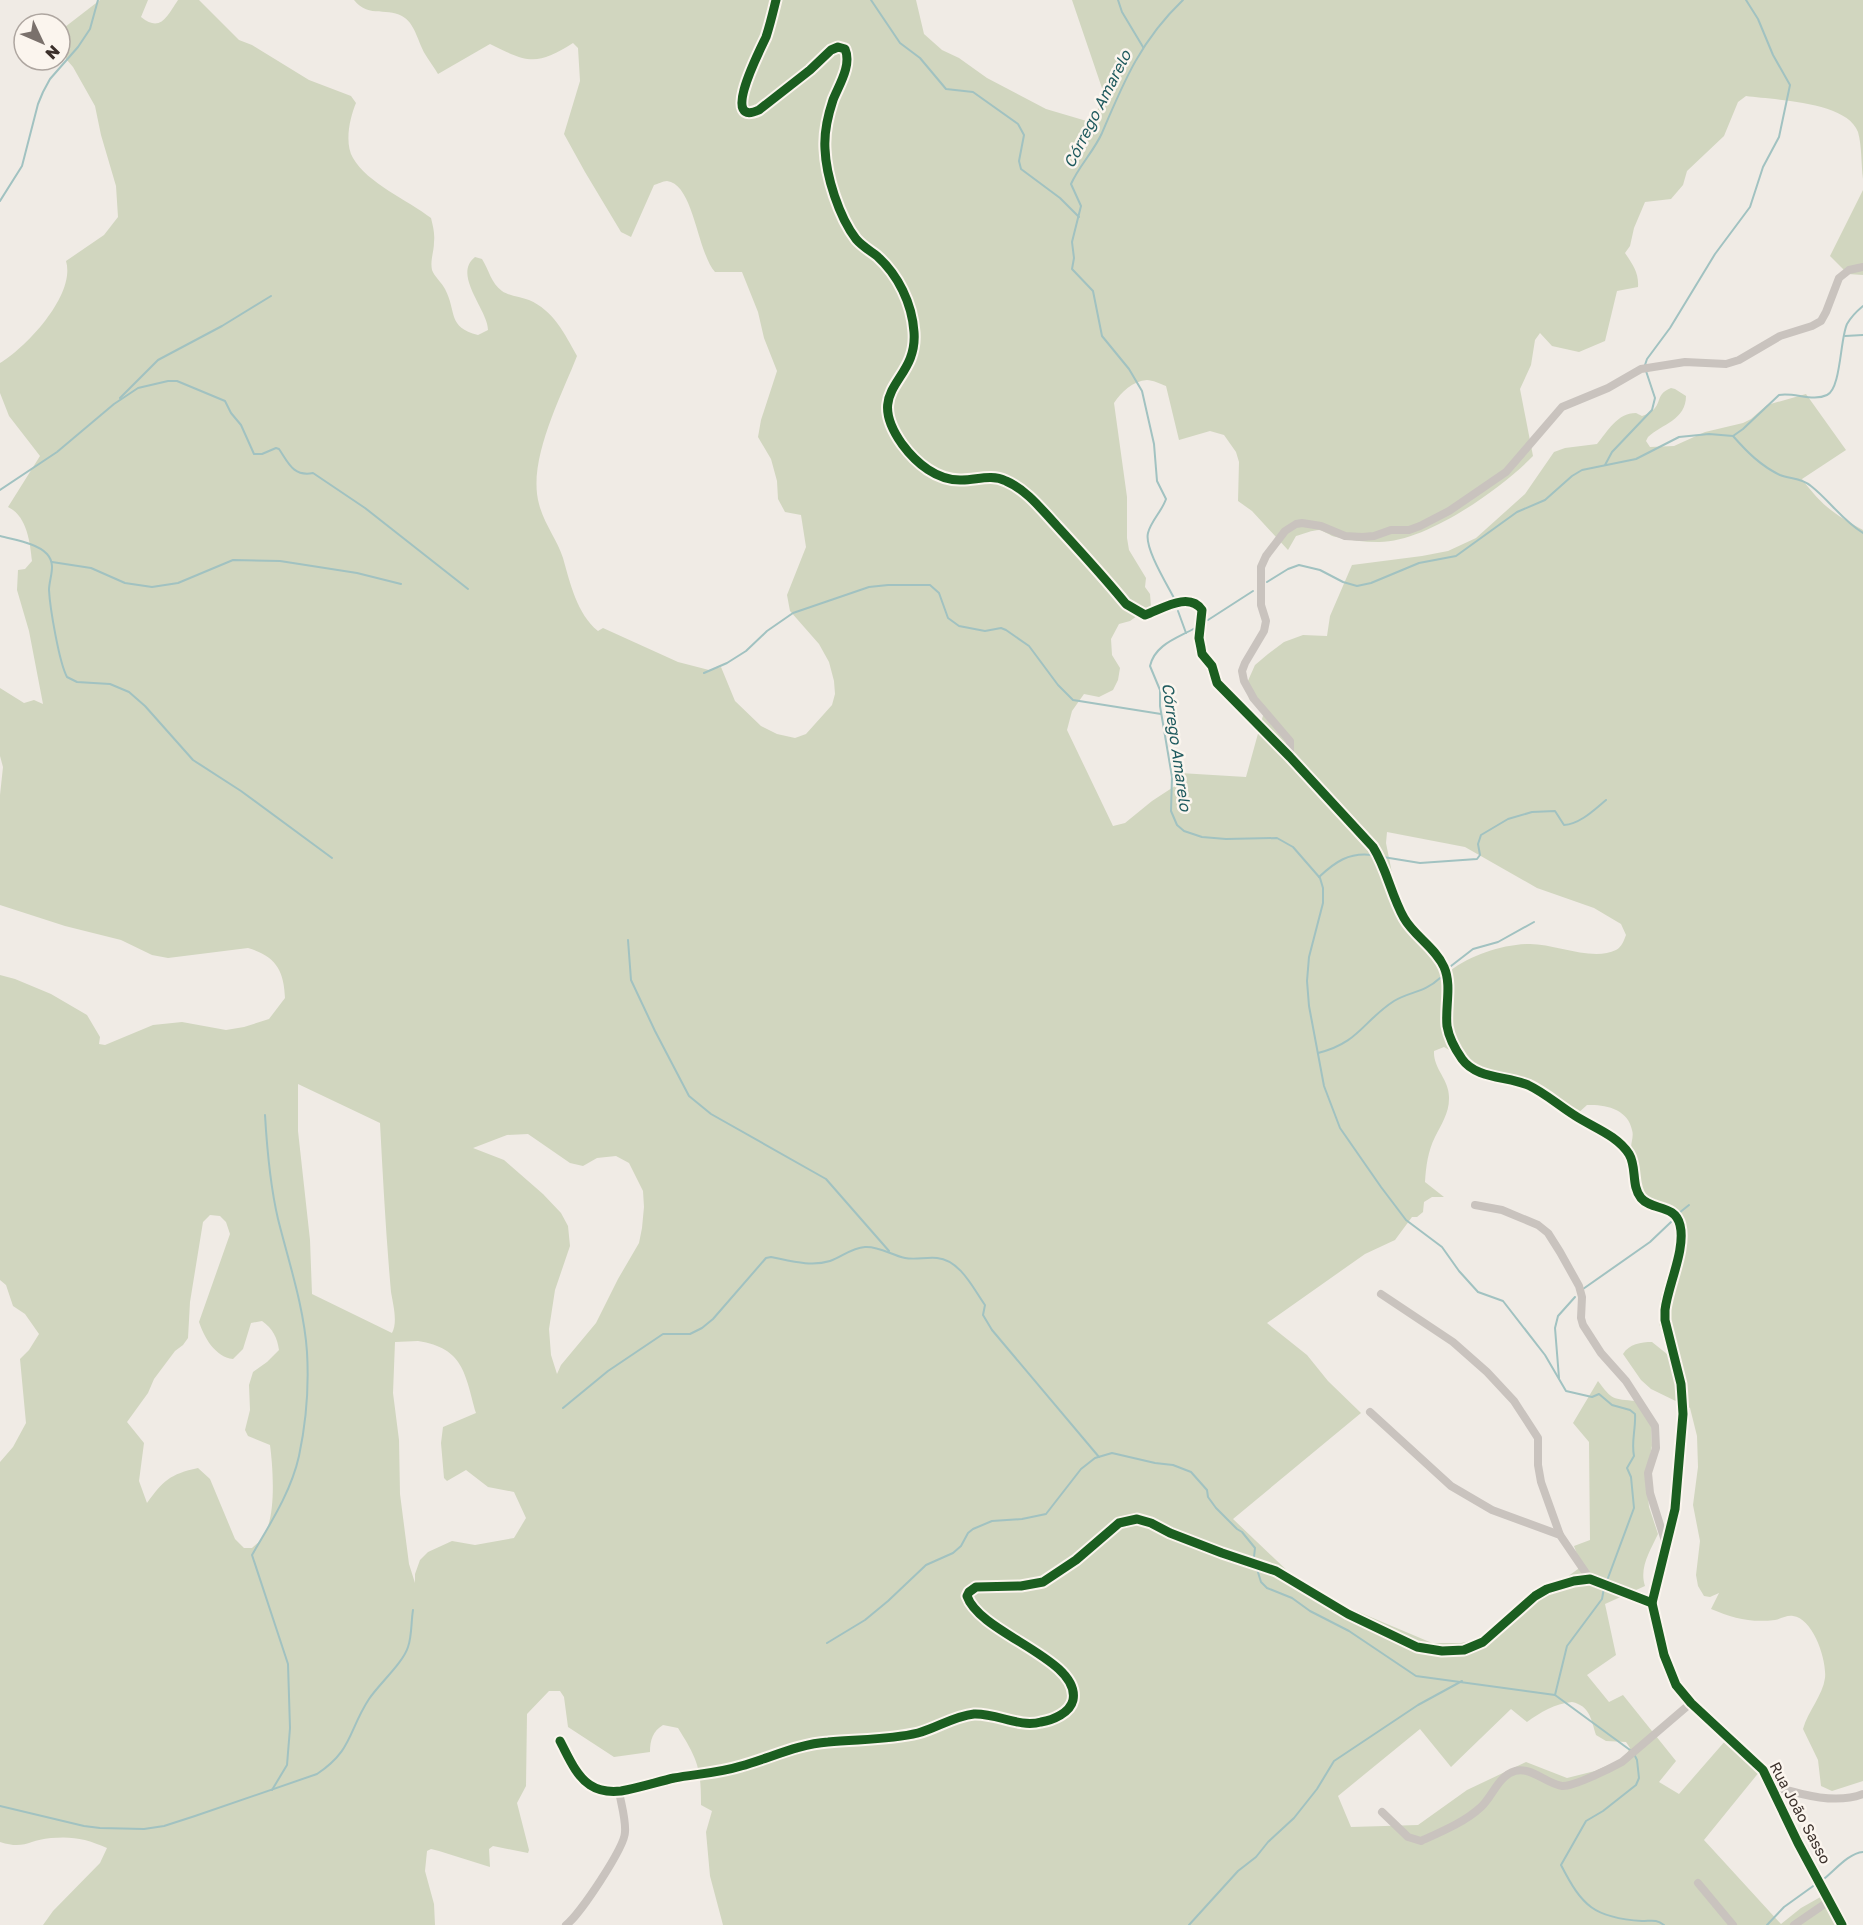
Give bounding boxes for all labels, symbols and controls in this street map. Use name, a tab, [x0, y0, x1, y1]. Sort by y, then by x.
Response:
north arrow	[12, 12, 72, 72]
text: N	[41, 41, 64, 64]
water label: Córrego Amarelo	[1059, 46, 1136, 171]
water label: Córrego Amarelo	[1158, 682, 1196, 814]
street label: Rua João Sasso	[1766, 1759, 1835, 1867]

